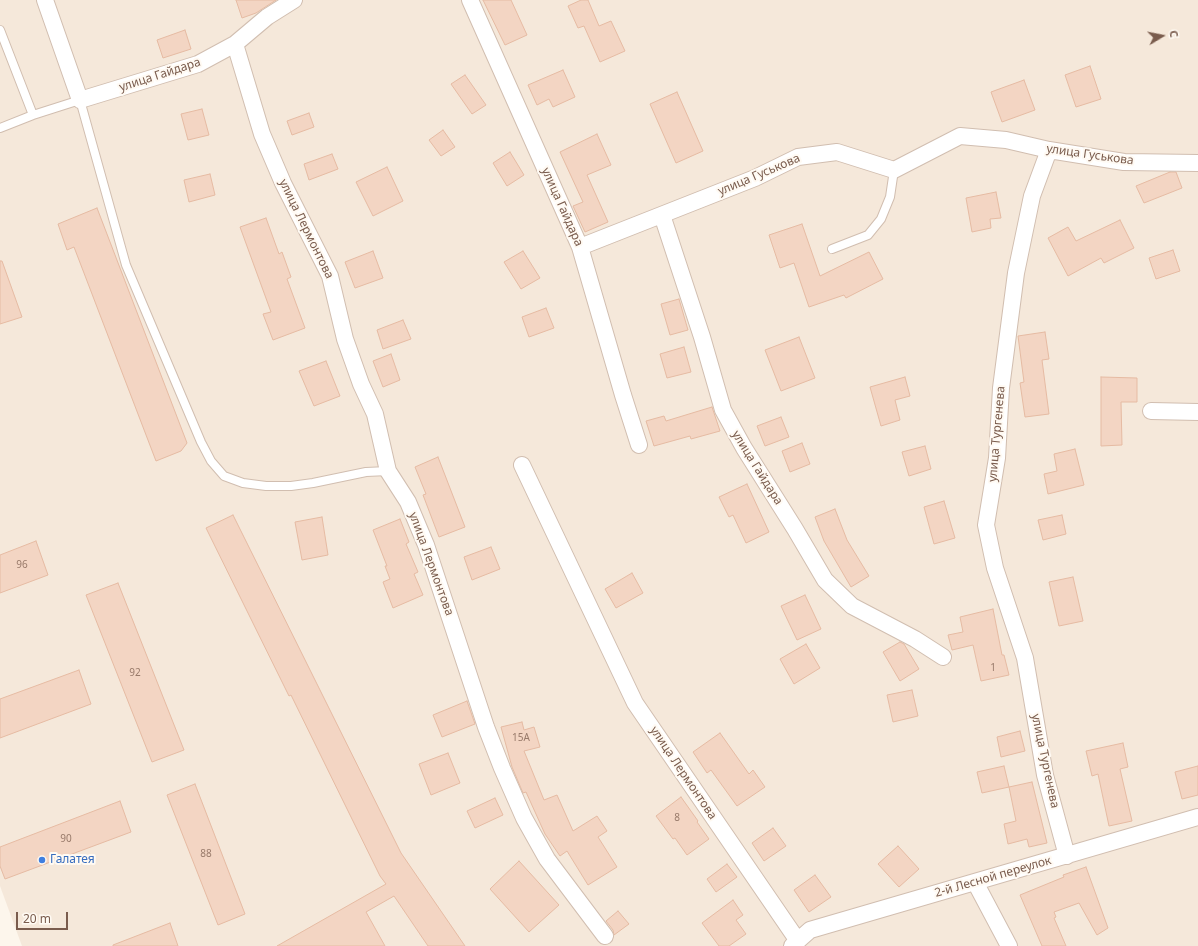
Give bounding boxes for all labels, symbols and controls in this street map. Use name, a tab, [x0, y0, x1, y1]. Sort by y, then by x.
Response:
north arrow	[1142, 16, 1182, 56]
text: С	[1166, 29, 1182, 39]
street label: улица Гайдара	[117, 55, 203, 95]
street label: улица Гуськова	[1045, 142, 1135, 168]
street label: улица Гуськова	[716, 151, 802, 199]
street label: улица Гайдара	[538, 165, 586, 249]
street label: улица Лермонтова	[276, 177, 336, 281]
street label: улица Тургенева	[986, 385, 1008, 483]
street label: улица Гайдара	[728, 428, 786, 508]
street label: улица Лермонтова	[406, 510, 456, 618]
house number: 96	[16, 559, 28, 571]
house number: 1	[990, 662, 996, 674]
house number: 92	[129, 667, 141, 679]
street label: улица Тургенева	[1028, 712, 1062, 810]
street label: улица Лермонтова	[647, 724, 719, 822]
house number: 15А	[512, 732, 530, 744]
house number: 8	[674, 812, 680, 824]
house number: 90	[60, 833, 72, 845]
house number: 88	[200, 848, 212, 860]
place label: Галатея	[50, 853, 95, 867]
street label: 2-й Лесной переулок	[933, 853, 1053, 901]
marker: Галатея	[37, 855, 47, 865]
scale bar	[18, 904, 70, 930]
text: 20 m	[23, 910, 51, 927]

